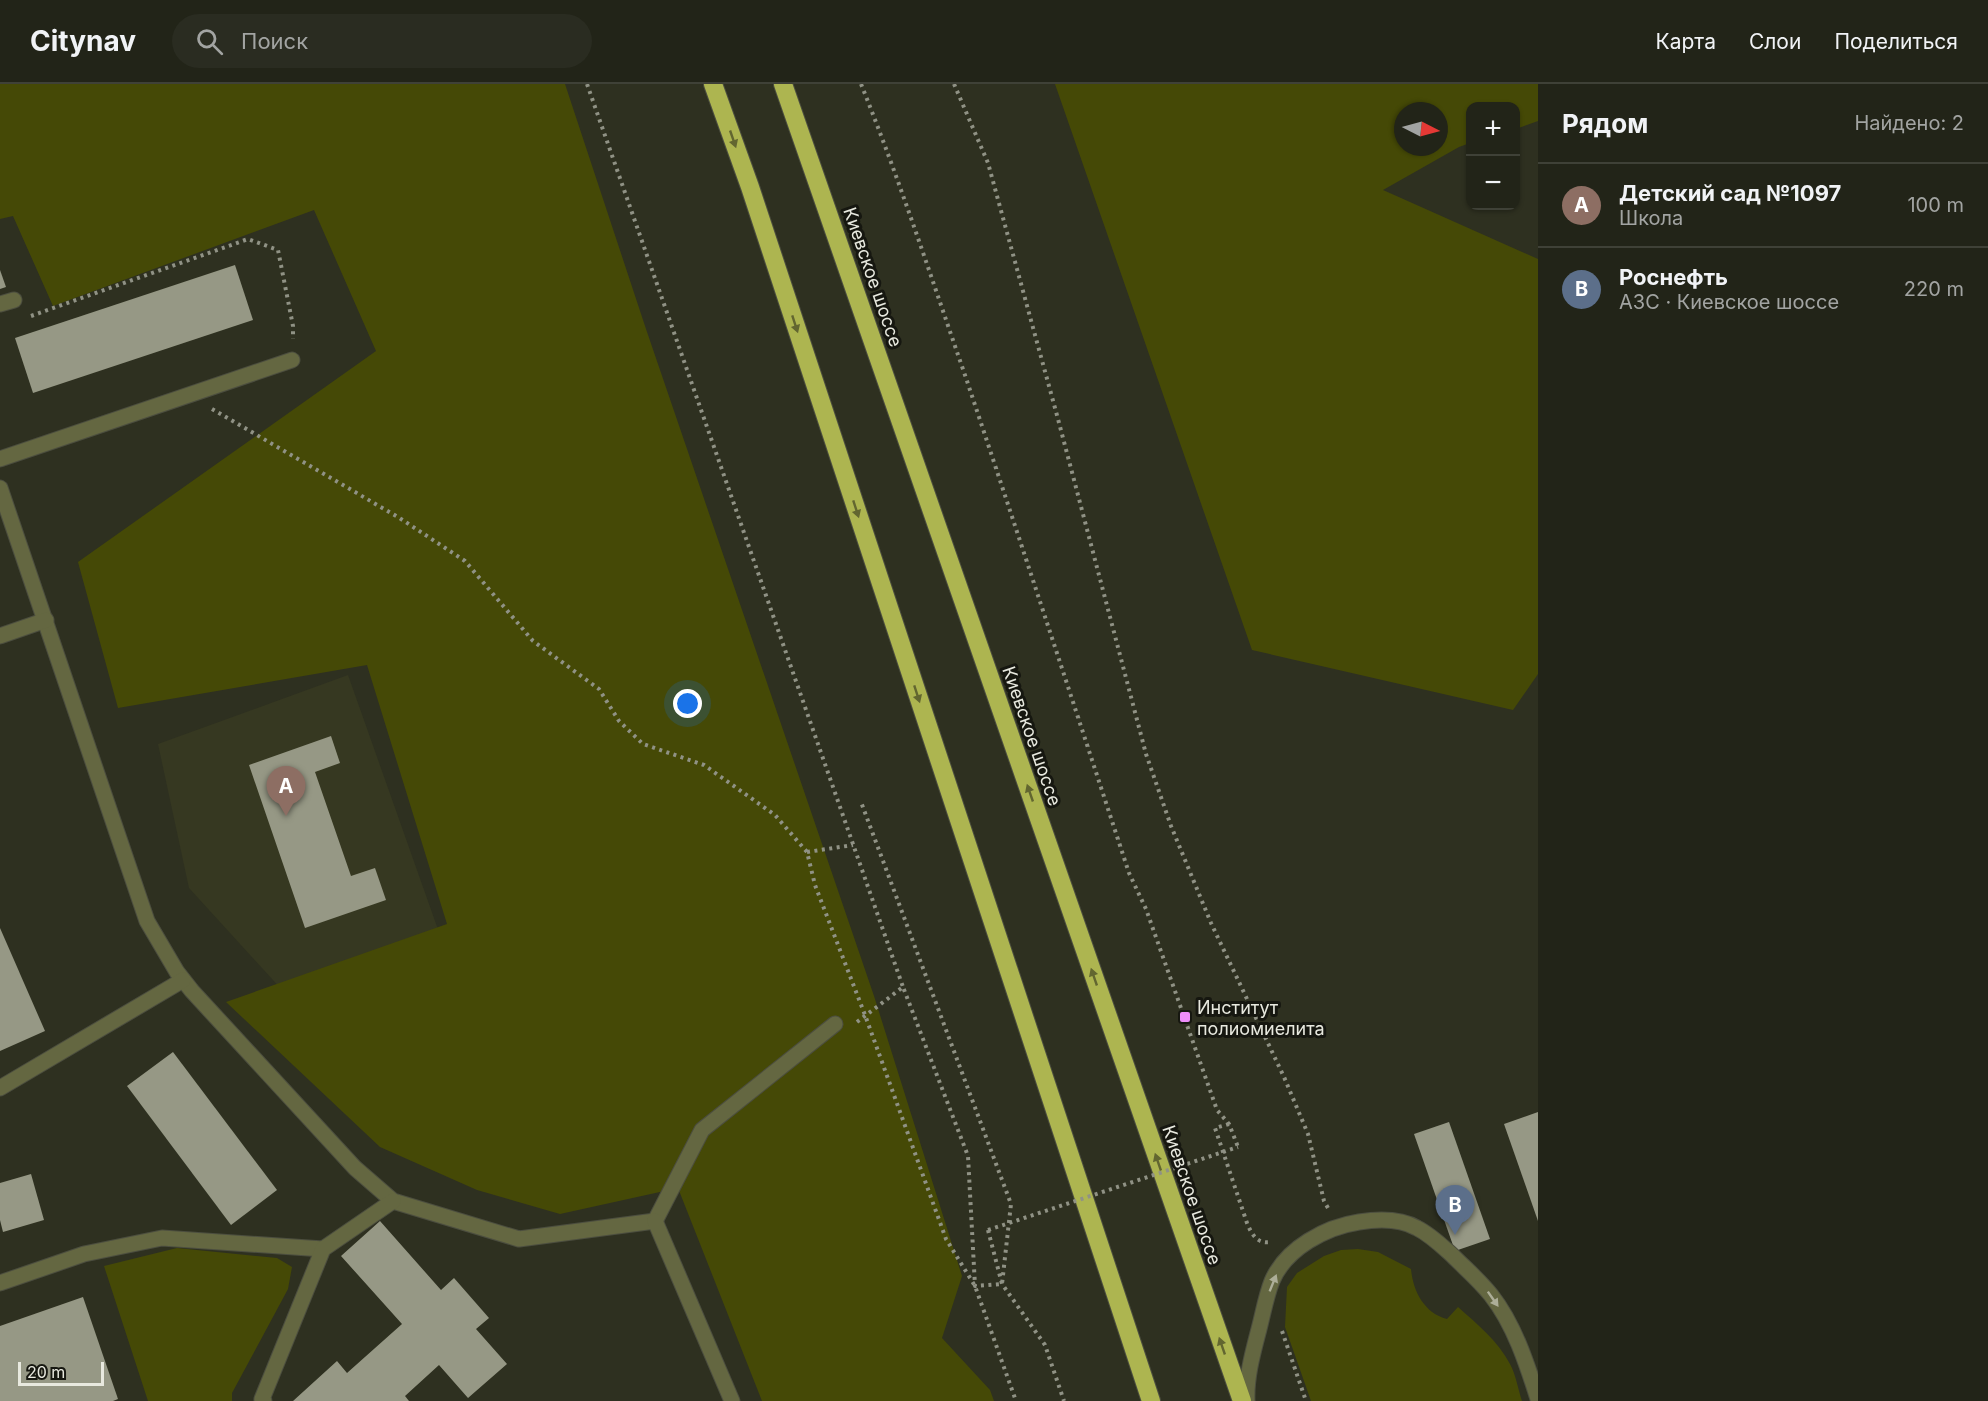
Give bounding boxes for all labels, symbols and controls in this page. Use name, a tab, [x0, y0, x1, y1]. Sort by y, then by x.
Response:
search box	[172, 14, 592, 68]
text: Citynav	[30, 24, 136, 58]
icon: search	[193, 25, 226, 58]
text: Поиск	[241, 28, 308, 54]
text: Карта	[1656, 29, 1716, 54]
text: Слои	[1749, 29, 1801, 54]
text: Поделиться	[1834, 29, 1958, 54]
north arrow	[1394, 102, 1448, 156]
map controls	[1466, 102, 1520, 210]
button: +	[1466, 102, 1520, 156]
text: Рядом	[1562, 108, 1648, 139]
text: Найдено: 2	[1854, 111, 1964, 135]
one-way arrow	[728, 130, 738, 148]
button: −	[1466, 156, 1520, 210]
text: Детский сад №1097	[1619, 180, 1841, 206]
text: A	[1574, 193, 1589, 217]
text: 100 m	[1907, 193, 1964, 217]
street label: Киевское шоссе	[839, 205, 907, 349]
text: Школа	[1619, 206, 1683, 230]
text: Роснефть	[1619, 264, 1728, 290]
text: B	[1575, 277, 1588, 301]
text: 220 m	[1904, 277, 1964, 301]
text: АЗС · Киевское шоссе	[1619, 290, 1839, 314]
one-way arrow	[791, 315, 800, 333]
one-way arrow	[852, 500, 861, 518]
street label: Киевское шоссе	[998, 664, 1066, 808]
one-way arrow	[913, 685, 923, 703]
your location	[673, 689, 702, 718]
pin: A	[266, 766, 306, 816]
one-way arrow	[1025, 784, 1035, 802]
one-way arrow	[1089, 968, 1099, 986]
place label: Институт полиомиелита	[1197, 997, 1325, 1039]
marker: Институт полиомиелита	[1178, 1010, 1192, 1024]
street label: Киевское шоссе	[1158, 1123, 1226, 1267]
one-way arrow	[1153, 1152, 1163, 1170]
pin: B	[1436, 1186, 1474, 1235]
one-way arrow	[1269, 1274, 1278, 1292]
one-way arrow	[1487, 1291, 1499, 1307]
one-way arrow	[1217, 1337, 1227, 1355]
scale bar	[18, 1359, 104, 1386]
text: 20 m	[27, 1362, 65, 1382]

